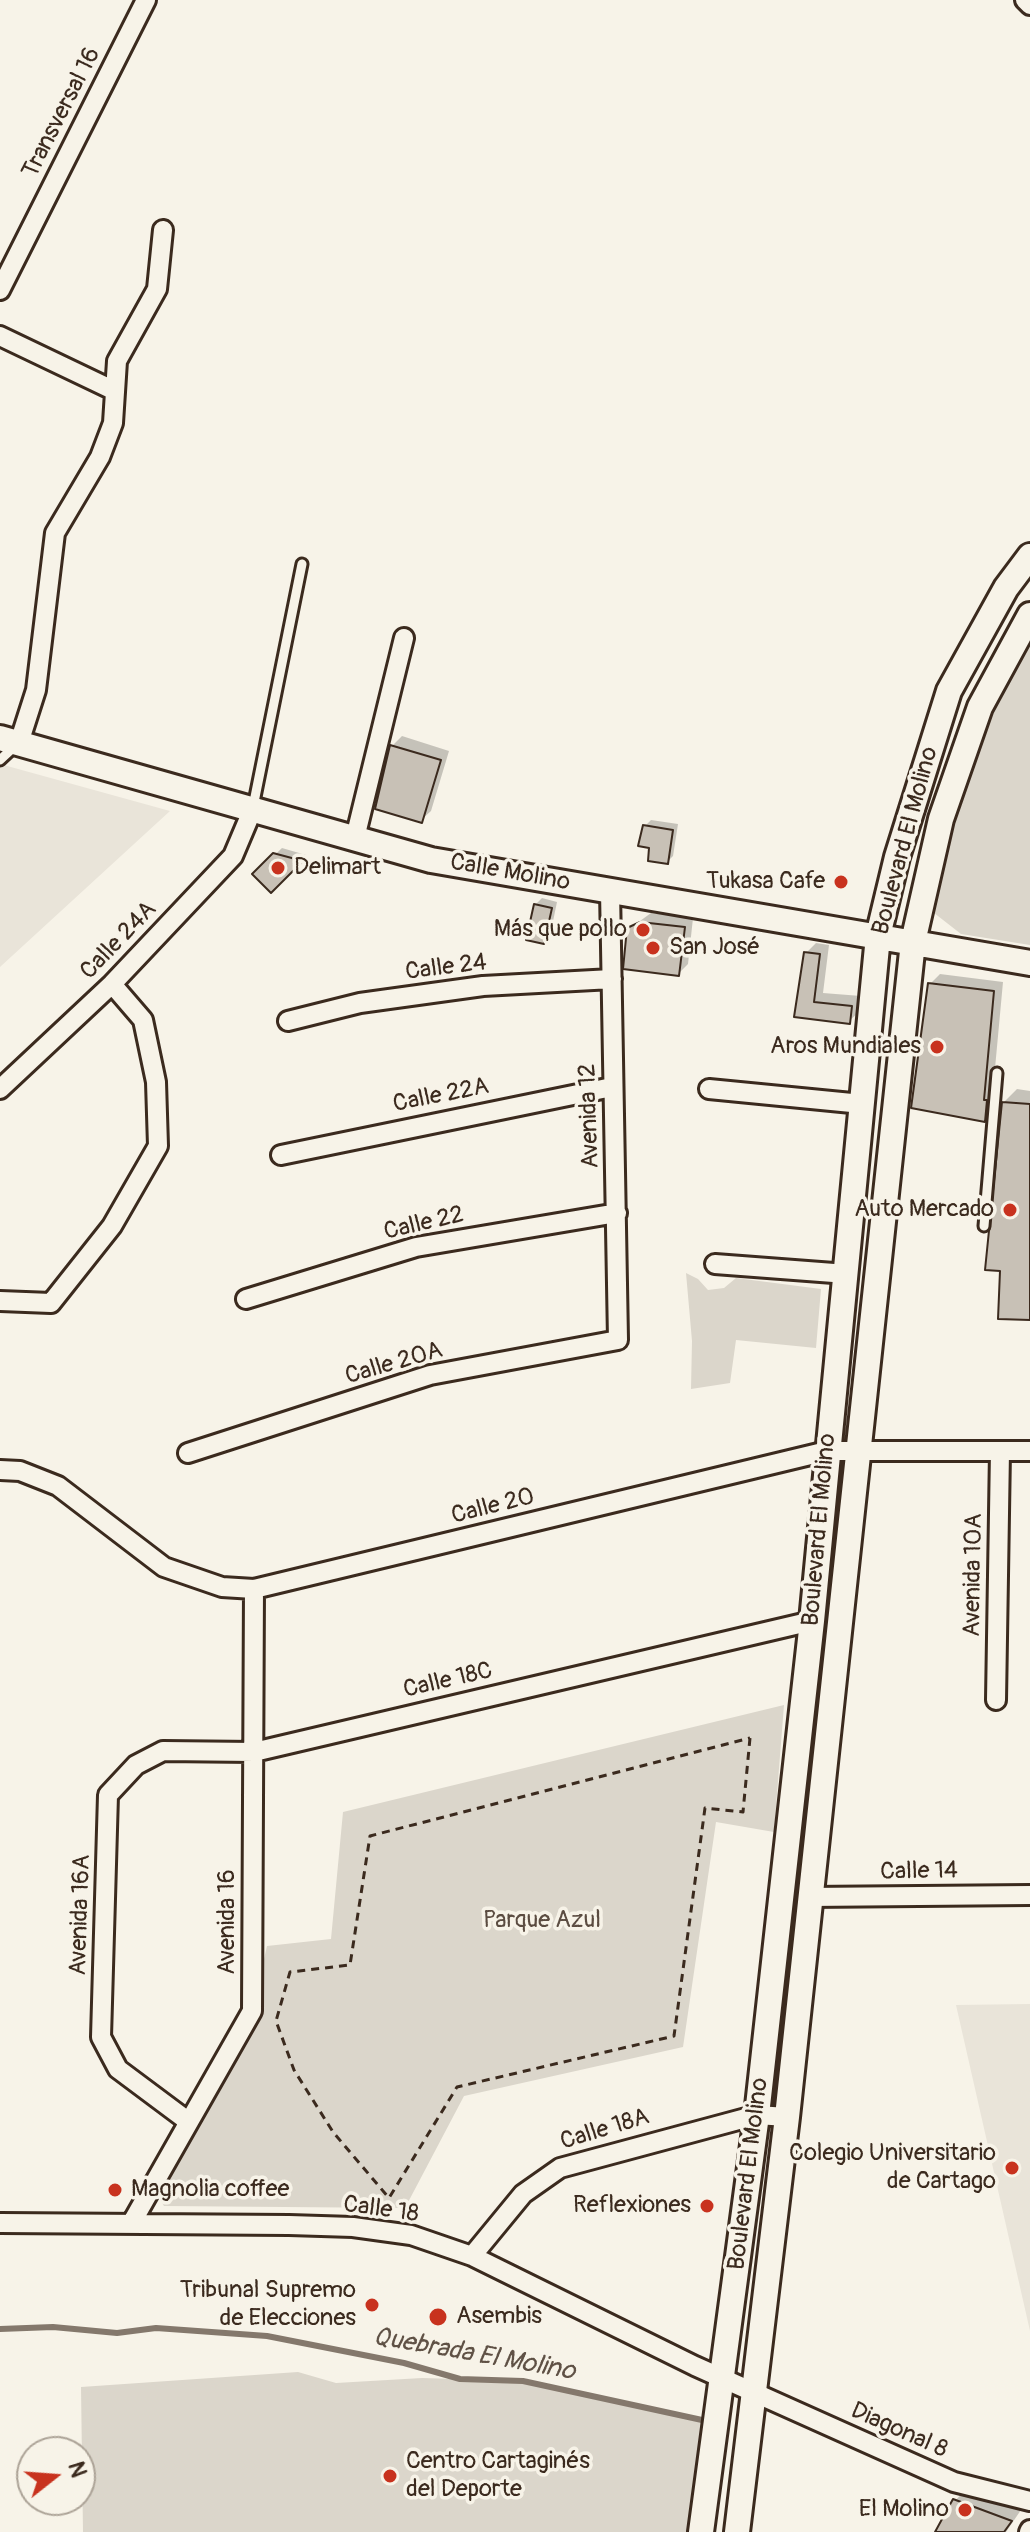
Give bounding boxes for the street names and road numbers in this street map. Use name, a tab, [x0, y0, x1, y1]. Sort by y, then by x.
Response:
street label: Transversal 16	[17, 43, 107, 183]
street label: Boulevard El Molino	[867, 744, 945, 938]
street label: Calle Molino	[448, 848, 572, 898]
street label: Calle 24A	[75, 896, 163, 986]
street label: Calle 24	[404, 949, 488, 987]
street label: Avenida 12	[574, 1063, 606, 1169]
street label: Calle 22A	[391, 1073, 491, 1119]
street label: Calle 22	[381, 1201, 467, 1247]
street label: Calle 20A	[342, 1336, 446, 1392]
street label: Boulevard El Molino	[797, 1432, 843, 1628]
street label: Calle 20	[449, 1483, 537, 1531]
street label: Avenida 10A	[959, 1513, 989, 1637]
street label: Calle 18C	[401, 1657, 495, 1705]
street label: Avenida 16A	[64, 1854, 98, 1976]
street label: Calle 14	[880, 1857, 958, 1887]
street label: Avenida 16	[214, 1869, 242, 1975]
street label: Boulevard El Molino	[723, 2076, 775, 2272]
street label: Calle 18A	[557, 2103, 653, 2157]
street label: Calle 18	[341, 2190, 421, 2230]
street label: Diagonal 8	[846, 2397, 952, 2465]

